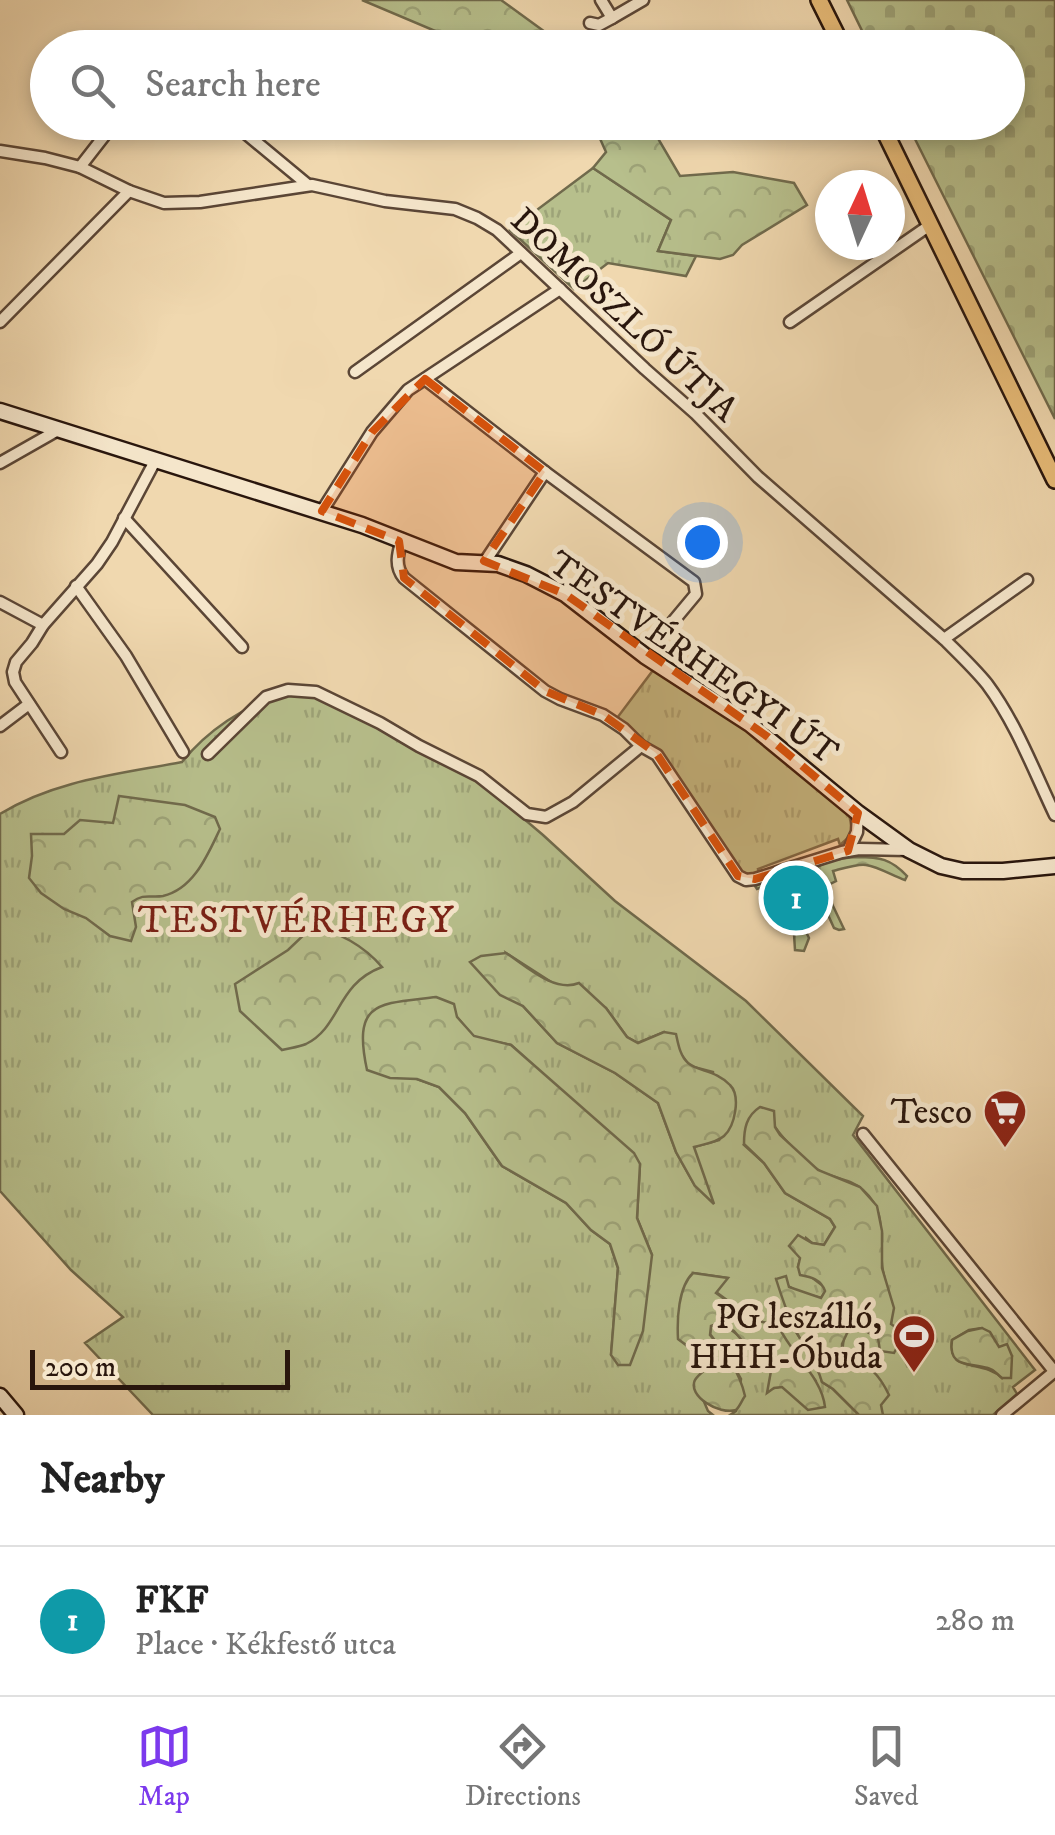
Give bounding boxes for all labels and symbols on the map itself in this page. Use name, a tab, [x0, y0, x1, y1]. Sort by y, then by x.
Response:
north arrow	[815, 170, 905, 260]
street label: DOMOSZLÓ ÚTJA	[501, 198, 748, 433]
your location	[677, 517, 728, 568]
street label: TESTVÉRHEGYI ÚT	[540, 541, 847, 775]
pin: 1	[764, 860, 828, 936]
district label: TESTVÉRHEGY	[138, 897, 456, 945]
supermarket icon: Tesco	[982, 1088, 1028, 1149]
place label: Tesco	[891, 1091, 972, 1135]
place label: PG leszálló, HHH-Óbuda	[689, 1296, 882, 1380]
sports icon: PG leszálló, HHH-Óbuda	[891, 1313, 937, 1374]
scale bar	[30, 1345, 290, 1390]

